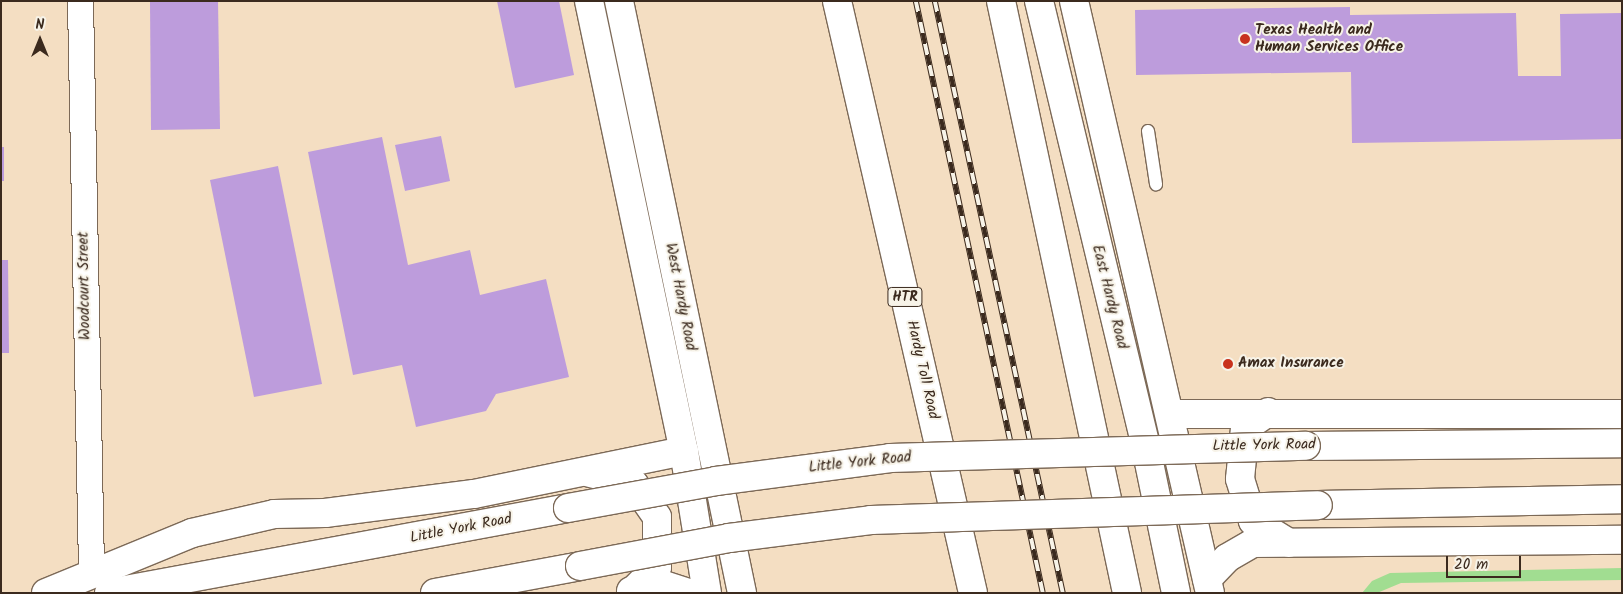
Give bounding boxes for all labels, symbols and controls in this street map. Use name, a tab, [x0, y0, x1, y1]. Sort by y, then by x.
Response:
text: N	[36, 14, 44, 36]
north arrow	[15, 15, 65, 65]
place label: Texas Health and Human Services Office	[1255, 21, 1403, 56]
marker: Texas Health and Human Services Office	[1239, 33, 1251, 45]
street label: Woodcourt Street	[75, 232, 95, 340]
street label: West Hardy Road	[661, 242, 699, 352]
street label: East Hardy Road	[1087, 243, 1131, 351]
road number: HTR	[886, 286, 924, 308]
street label: Hardy Toll Road	[902, 319, 942, 421]
place label: Amax Insurance	[1238, 355, 1344, 373]
marker: Amax Insurance	[1222, 358, 1234, 370]
street label: Little York Road	[1212, 436, 1316, 456]
street label: Little York Road	[808, 449, 912, 477]
street label: Little York Road	[409, 510, 513, 548]
scale bar	[1448, 546, 1523, 578]
text: 20 m	[1454, 553, 1488, 577]

